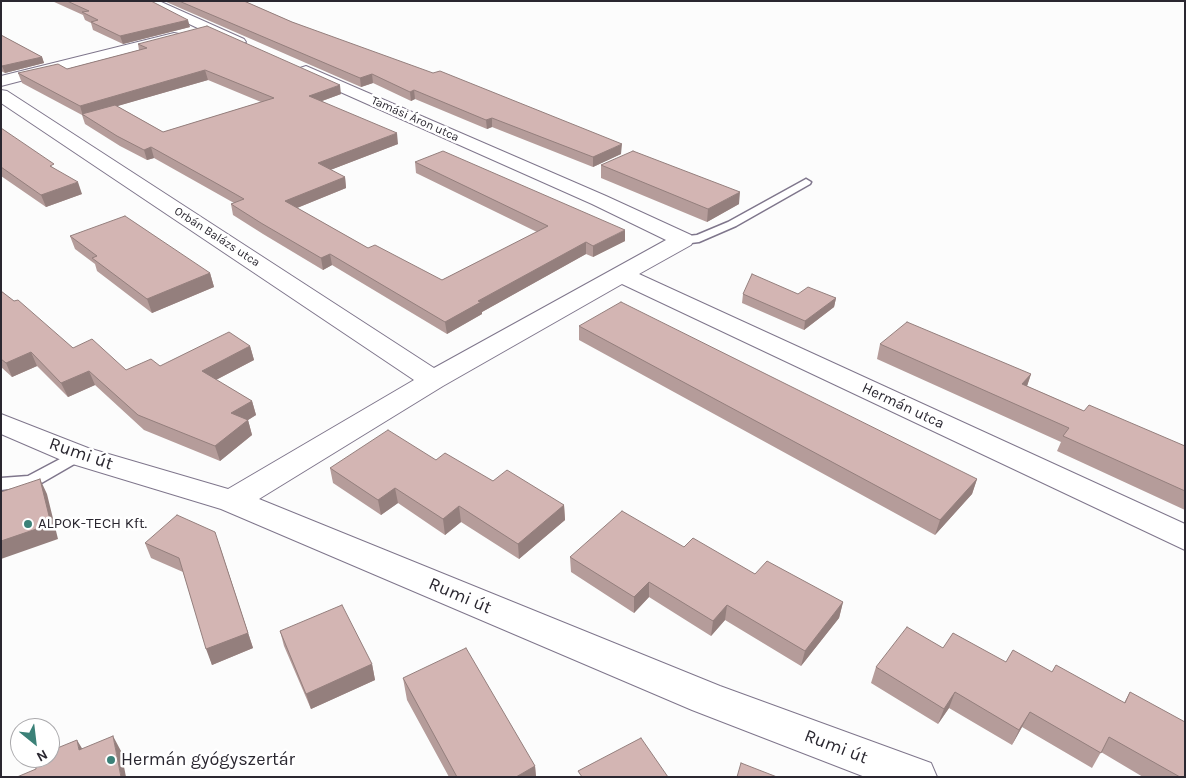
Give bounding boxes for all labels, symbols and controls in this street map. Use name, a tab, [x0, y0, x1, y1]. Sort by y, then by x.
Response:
street label: Tamási Áron utca	[369, 93, 461, 145]
street label: Orbán Balázs utca	[171, 204, 263, 270]
street label: Hermán utca	[859, 379, 947, 433]
street label: Rumi út	[46, 433, 116, 475]
place label: ALPOK-TECH Kft.	[38, 515, 147, 533]
marker: ALPOK-TECH Kft.	[22, 518, 34, 530]
street label: Rumi út	[425, 573, 495, 619]
north arrow	[10, 718, 60, 768]
street label: Rumi út	[801, 725, 871, 769]
text: N	[34, 746, 51, 766]
place label: Hermán gyógyszertár	[121, 749, 295, 771]
marker: Hermán gyógyszertár	[105, 754, 117, 766]

